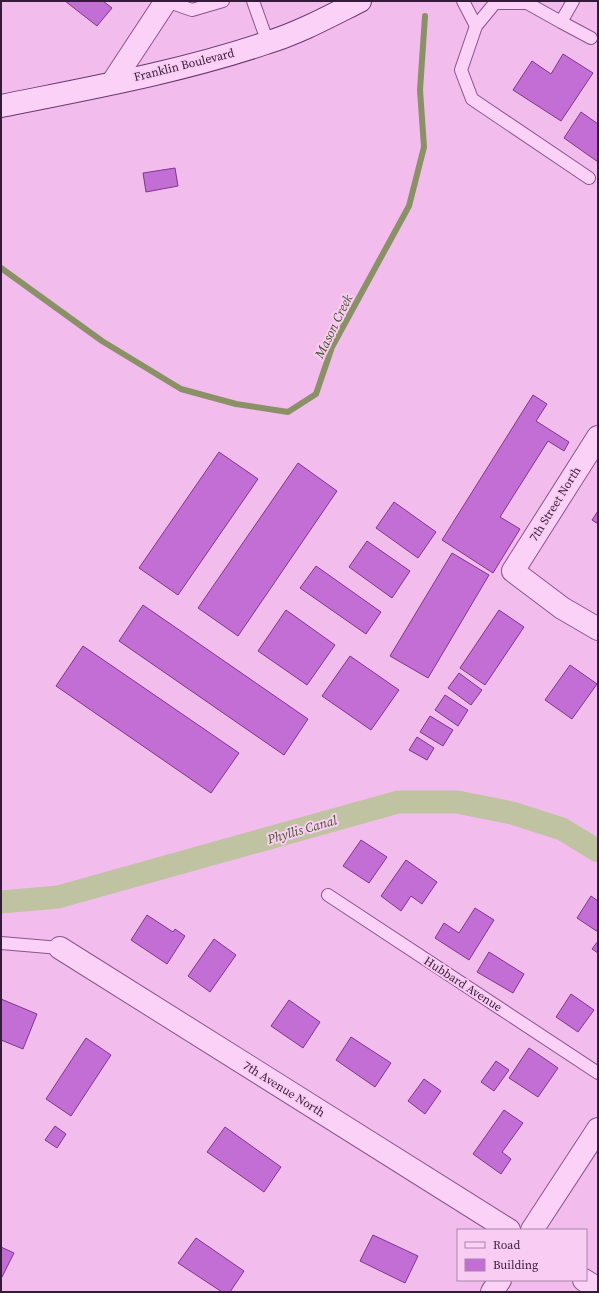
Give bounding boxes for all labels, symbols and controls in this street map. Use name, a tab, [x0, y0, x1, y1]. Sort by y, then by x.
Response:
street label: Franklin Boulevard	[132, 45, 236, 85]
water label: Mason Creek	[310, 291, 357, 362]
street label: 7th Street North	[526, 464, 584, 544]
water label: Phyllis Canal	[264, 811, 339, 848]
street label: Hubbard Avenue	[421, 953, 505, 1015]
street label: 7th Avenue North	[240, 1057, 328, 1121]
legend	[457, 1229, 587, 1281]
text: Road	[493, 1237, 520, 1253]
text: Building	[493, 1257, 538, 1273]

